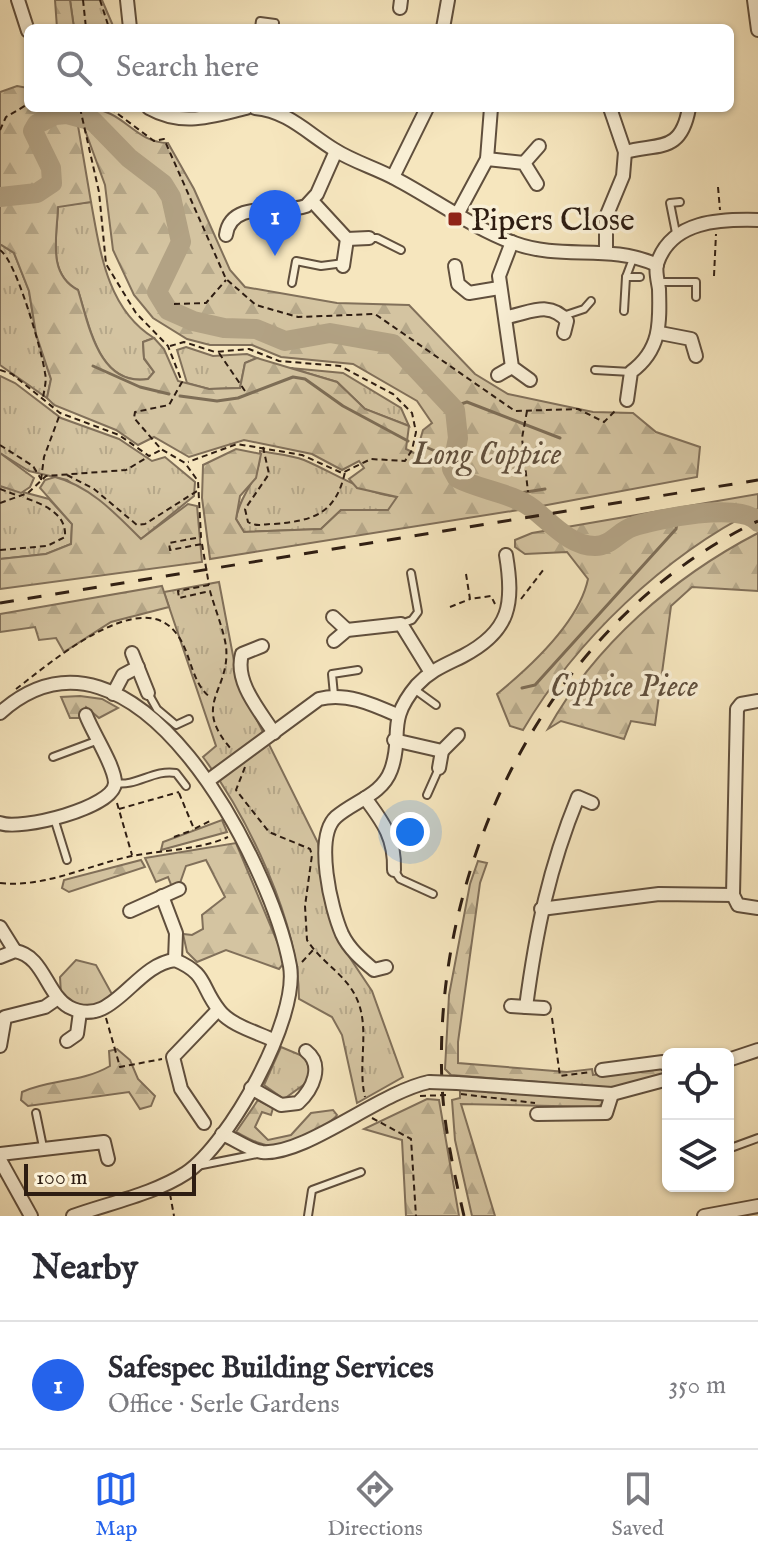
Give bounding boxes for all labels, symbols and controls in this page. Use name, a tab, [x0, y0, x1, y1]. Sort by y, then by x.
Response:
search box	[24, 24, 734, 112]
icon: search	[52, 46, 96, 90]
text: Search here	[116, 49, 259, 87]
pin: 1	[249, 190, 301, 256]
place label: Pipers Close	[471, 201, 635, 242]
marker: Pipers Close	[446, 210, 464, 228]
park label: Long Coppice	[412, 435, 562, 476]
park label: Coppice Piece	[550, 667, 698, 708]
your location	[390, 812, 430, 852]
map controls	[662, 1048, 734, 1192]
button: locate	[662, 1048, 734, 1120]
button: layers	[662, 1120, 734, 1192]
scale bar	[24, 1160, 196, 1196]
text: 100 m	[36, 1164, 88, 1192]
text: Nearby	[32, 1247, 138, 1290]
text: Safespec Building Services	[108, 1350, 434, 1388]
text: 1	[53, 1369, 63, 1402]
text: 350 m	[668, 1369, 726, 1402]
text: Office · Serle Gardens	[108, 1388, 340, 1421]
tab: Map	[94, 1467, 138, 1543]
tab: Directions	[327, 1467, 423, 1543]
tab: Saved	[612, 1467, 664, 1543]

